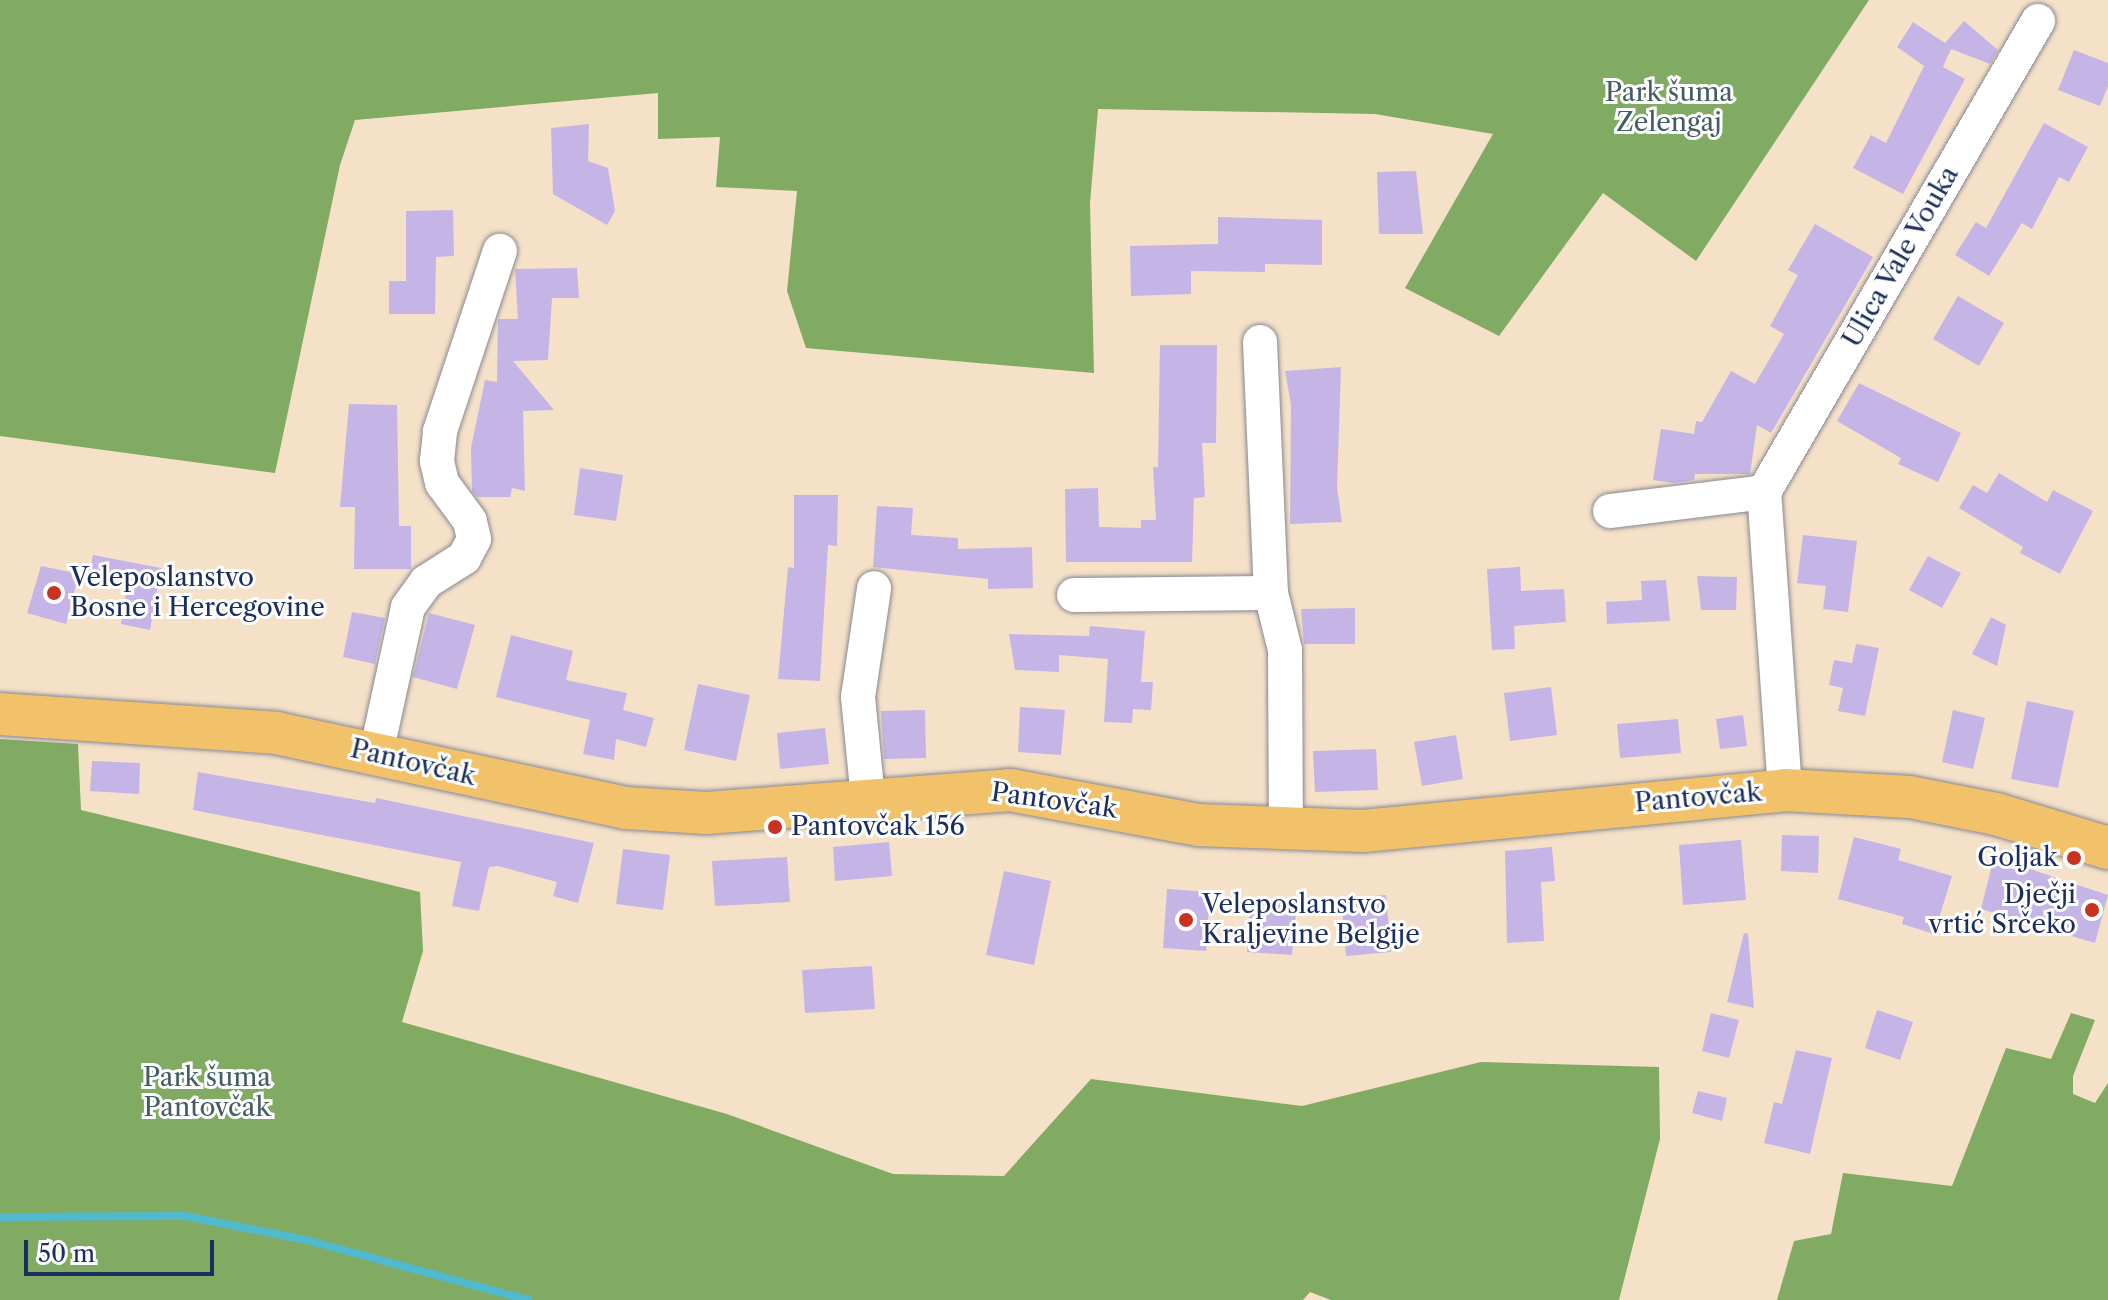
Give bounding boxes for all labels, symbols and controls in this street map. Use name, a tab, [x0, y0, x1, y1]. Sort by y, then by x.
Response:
park label: Park šuma Zelengaj	[1605, 77, 1733, 138]
street label: Ulica Vale Vouka	[1836, 160, 1966, 354]
place label: Veleposlanstvo Bosne i Hercegovine	[70, 562, 325, 624]
marker: Veleposlanstvo Bosne i Hercegovine	[45, 584, 63, 602]
street label: Pantovčak	[348, 733, 478, 793]
street label: Pantovčak	[989, 777, 1119, 825]
street label: Pantovčak	[1633, 777, 1763, 819]
place label: Pantovčak 156	[791, 811, 965, 843]
marker: Pantovčak 156	[766, 818, 784, 836]
place label: Goljak	[1977, 842, 2058, 874]
marker: Goljak	[2065, 849, 2083, 867]
place label: Dječji vrtić Srčeko	[1928, 879, 2076, 940]
place label: Veleposlanstvo Kraljevine Belgije	[1202, 889, 1420, 950]
marker: Dječji vrtić Srčeko	[2083, 901, 2101, 919]
marker: Veleposlanstvo Kraljevine Belgije	[1177, 911, 1195, 929]
park label: Park šuma Pantovčak	[143, 1062, 271, 1124]
scale bar	[28, 1224, 218, 1274]
text: 50 m	[38, 1239, 95, 1268]

